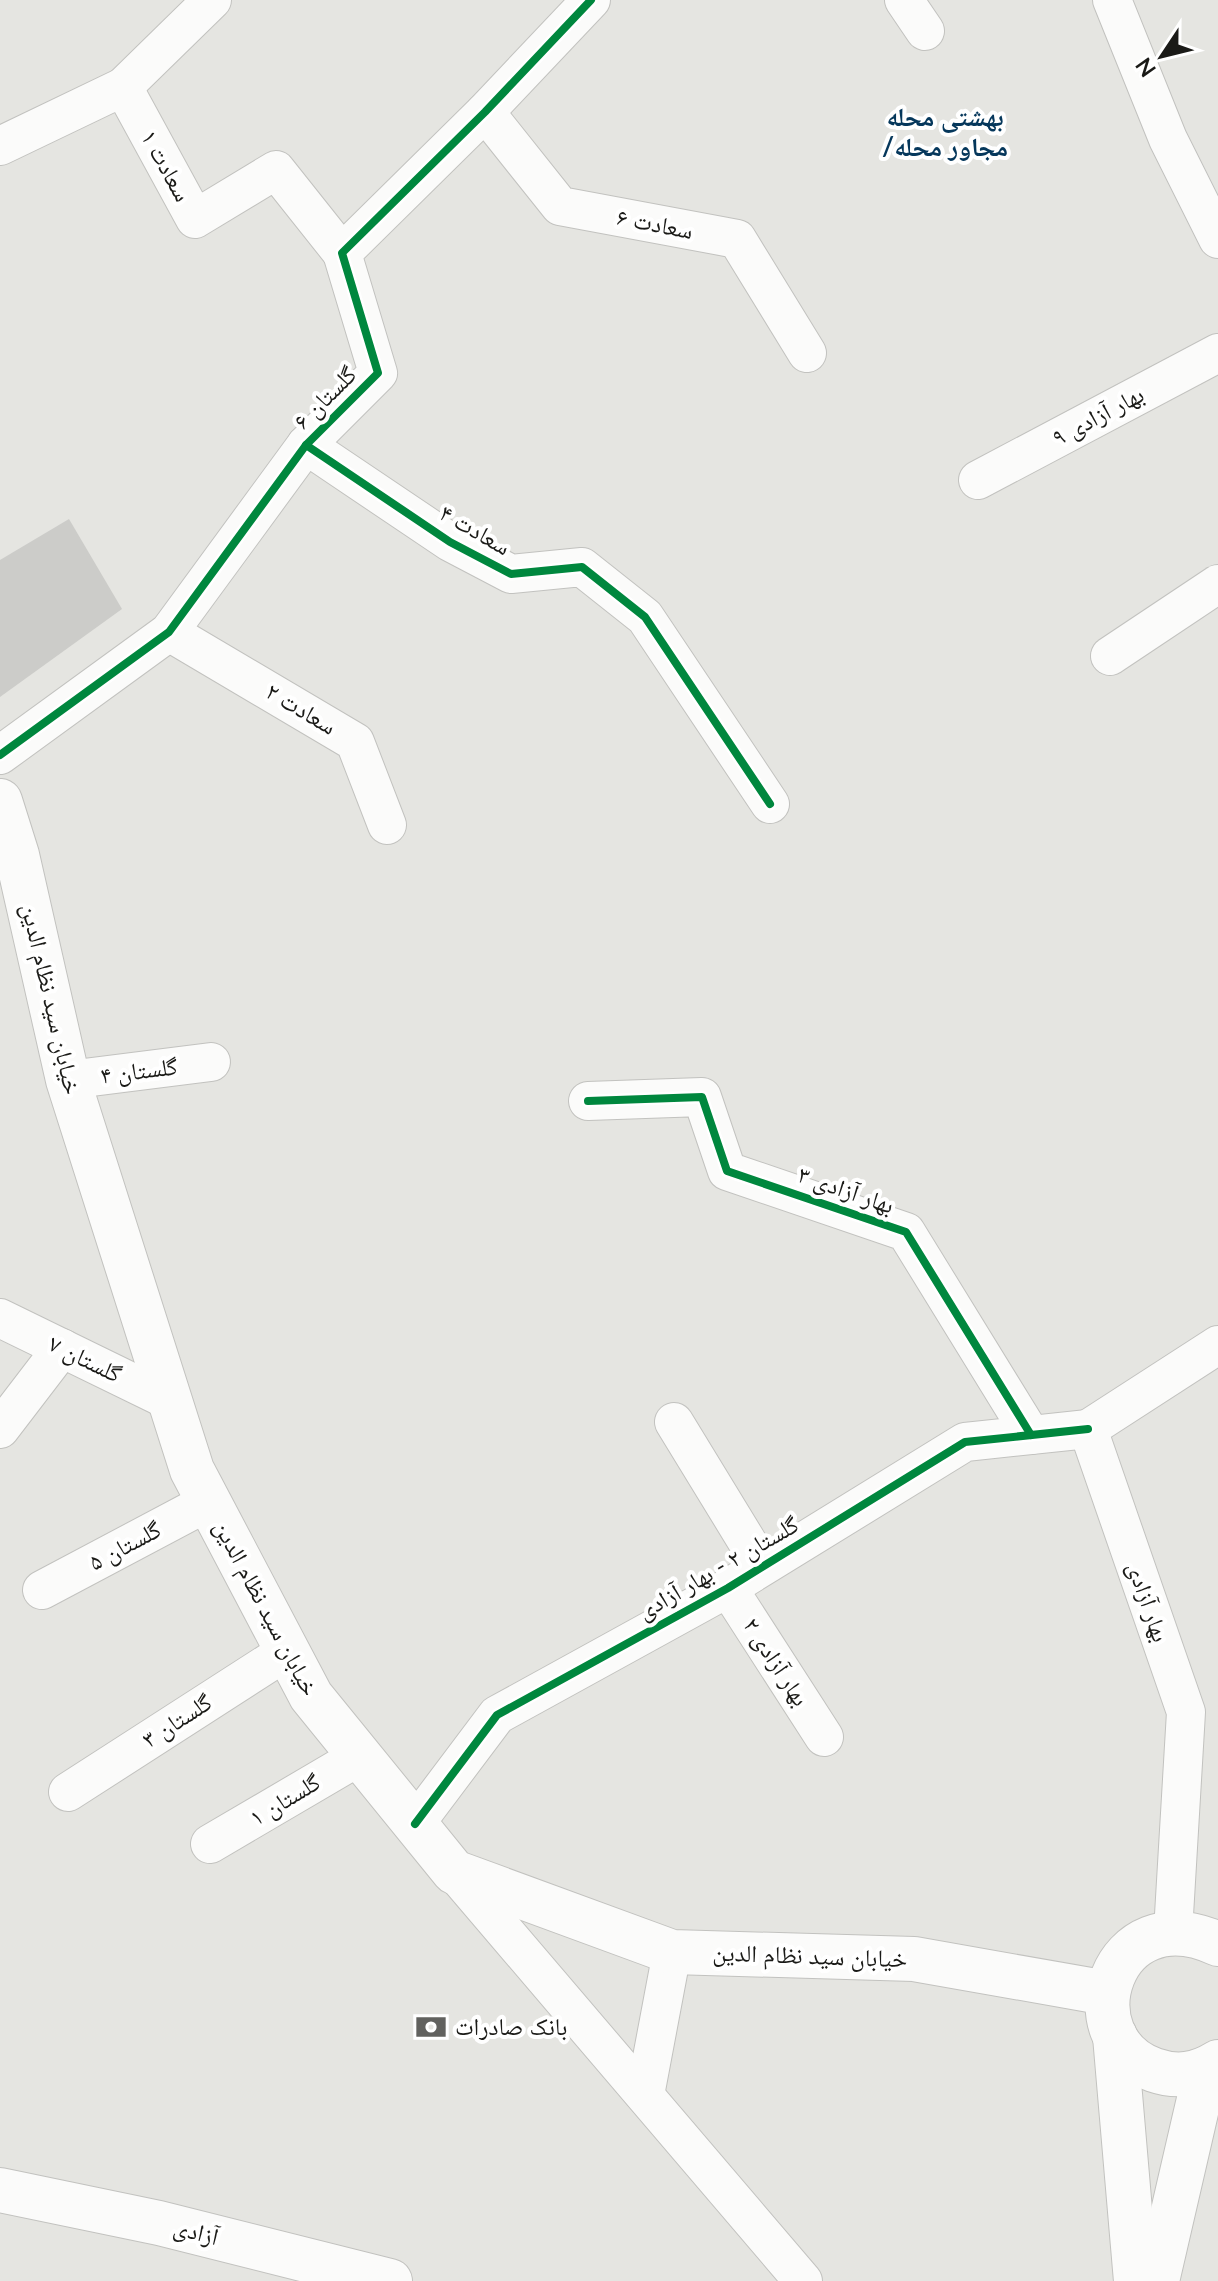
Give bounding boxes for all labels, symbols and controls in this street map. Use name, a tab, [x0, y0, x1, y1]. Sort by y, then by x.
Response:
north arrow	[1122, 16, 1202, 96]
text: N	[1129, 53, 1161, 82]
district label: بهشتی محله /مجاور محله	[882, 100, 1008, 162]
street label: سعادت ۱	[136, 124, 199, 206]
street label: سعادت ۶	[615, 201, 696, 244]
street label: گلستان ۶	[286, 359, 362, 435]
street label: بهار آزادی ۹	[1047, 378, 1149, 452]
street label: سعادت ۴	[435, 497, 516, 561]
street label: سعادت ۲	[261, 675, 342, 740]
street label: خیابان سید نظام الدین	[13, 900, 89, 1098]
street label: گلستان ۴	[99, 1050, 179, 1090]
street label: بهار آزادی ۳	[794, 1159, 898, 1219]
street label: گلستان ۷	[44, 1328, 127, 1389]
street label: گلستان ۲ - بهار آزادی	[631, 1509, 804, 1625]
street label: گلستان ۵	[83, 1514, 166, 1577]
street label: خیابان سید نظام الدین	[206, 1514, 326, 1702]
street label: بهار آزادی	[1121, 1558, 1177, 1646]
street label: بهار آزادی ۲	[737, 1612, 817, 1711]
street label: گلستان ۳	[136, 1686, 217, 1754]
street label: گلستان ۱	[244, 1766, 325, 1832]
street label: خیابان سید نظام الدین	[712, 1937, 908, 1975]
bank icon: بانک صادرات	[414, 2010, 448, 2044]
place label: بانک صادرات	[455, 2011, 567, 2041]
street label: آزادی	[171, 2211, 223, 2251]

